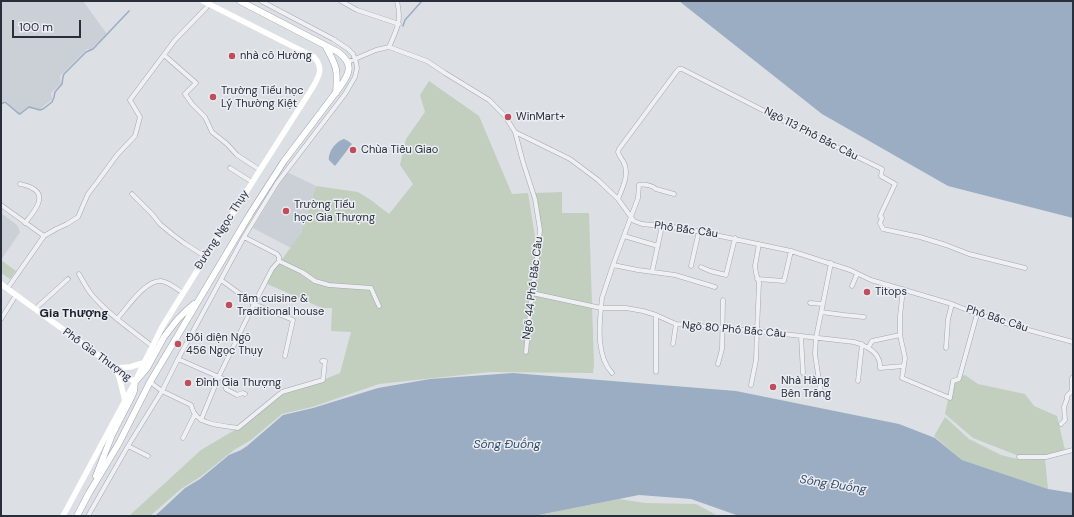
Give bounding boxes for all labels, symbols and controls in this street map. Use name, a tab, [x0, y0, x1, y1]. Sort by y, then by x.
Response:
scale bar	[14, 12, 83, 38]
text: 100 m	[19, 19, 53, 35]
place label: nhà cô Hường	[240, 49, 312, 63]
marker: nhà cô Hường	[227, 51, 237, 61]
place label: Trường Tiểu học Lý Thường Kiệt	[221, 84, 303, 110]
marker: Trường Tiểu học Lý Thường Kiệt	[208, 92, 218, 102]
street label: Ngõ 113 Phố Bắc Cầu	[762, 105, 860, 163]
place label: WinMart+	[516, 110, 565, 124]
marker: WinMart+	[503, 112, 513, 122]
place label: Chùa Tiêu Giao	[361, 143, 438, 157]
marker: Chùa Tiêu Giao	[348, 145, 358, 155]
street label: Đường Ngọc Thụy	[192, 188, 252, 272]
place label: Trường Tiểu học Gia Thượng	[294, 198, 375, 224]
marker: Trường Tiểu học Gia Thượng	[281, 206, 291, 216]
street label: Phố Bắc Cầu	[653, 219, 719, 241]
street label: Ngõ 44 Phố Bắc Cầu	[520, 236, 546, 340]
place label: Titops	[875, 285, 907, 299]
marker: Titops	[862, 287, 872, 297]
place label: Tấm cuisine & Traditional house	[237, 292, 324, 318]
marker: Tấm cuisine & Traditional house	[224, 300, 234, 310]
street label: Phố Bắc Cầu	[964, 303, 1030, 335]
district label: Gia Thượng	[40, 307, 108, 321]
street label: Ngõ 80 Phố Bắc Cầu	[681, 319, 787, 341]
street label: Phố Gia Thượng	[60, 326, 134, 384]
place label: Đối diện Ngõ 456 Ngọc Thụy	[186, 331, 263, 357]
marker: Đối diện Ngõ 456 Ngọc Thụy	[173, 339, 183, 349]
place label: Nhà Hàng Bên Trăng	[781, 374, 831, 400]
place label: Đình Gia Thượng	[196, 376, 281, 390]
marker: Đình Gia Thượng	[183, 378, 193, 388]
marker: Nhà Hàng Bên Trăng	[768, 382, 778, 392]
water label: Sông Đuống	[473, 438, 541, 452]
water label: Sông Đuống	[799, 473, 867, 497]

